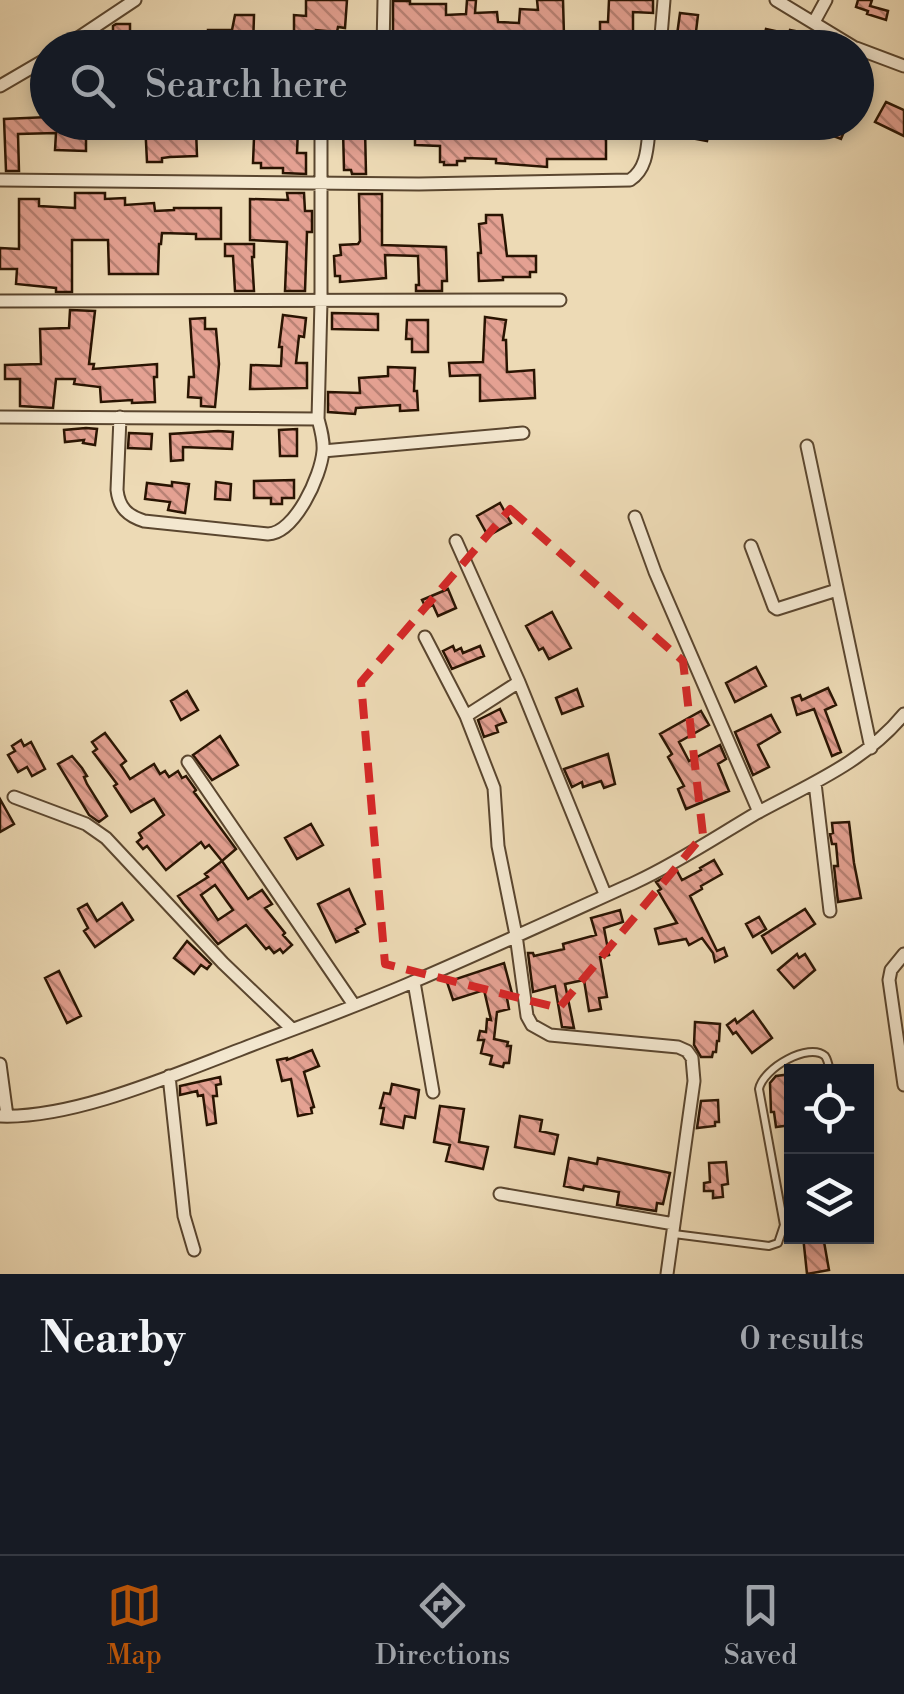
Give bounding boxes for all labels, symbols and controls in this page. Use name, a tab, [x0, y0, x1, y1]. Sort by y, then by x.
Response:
search box	[30, 30, 874, 140]
icon: search	[65, 58, 120, 113]
text: Search here	[145, 62, 348, 109]
map controls	[784, 1064, 874, 1244]
button: locate	[784, 1064, 874, 1154]
button: layers	[784, 1154, 874, 1244]
text: Nearby	[40, 1313, 185, 1366]
text: 0 results	[739, 1319, 864, 1359]
tab: Map	[107, 1578, 162, 1673]
tab: Directions	[375, 1578, 510, 1673]
tab: Saved	[724, 1578, 797, 1673]

